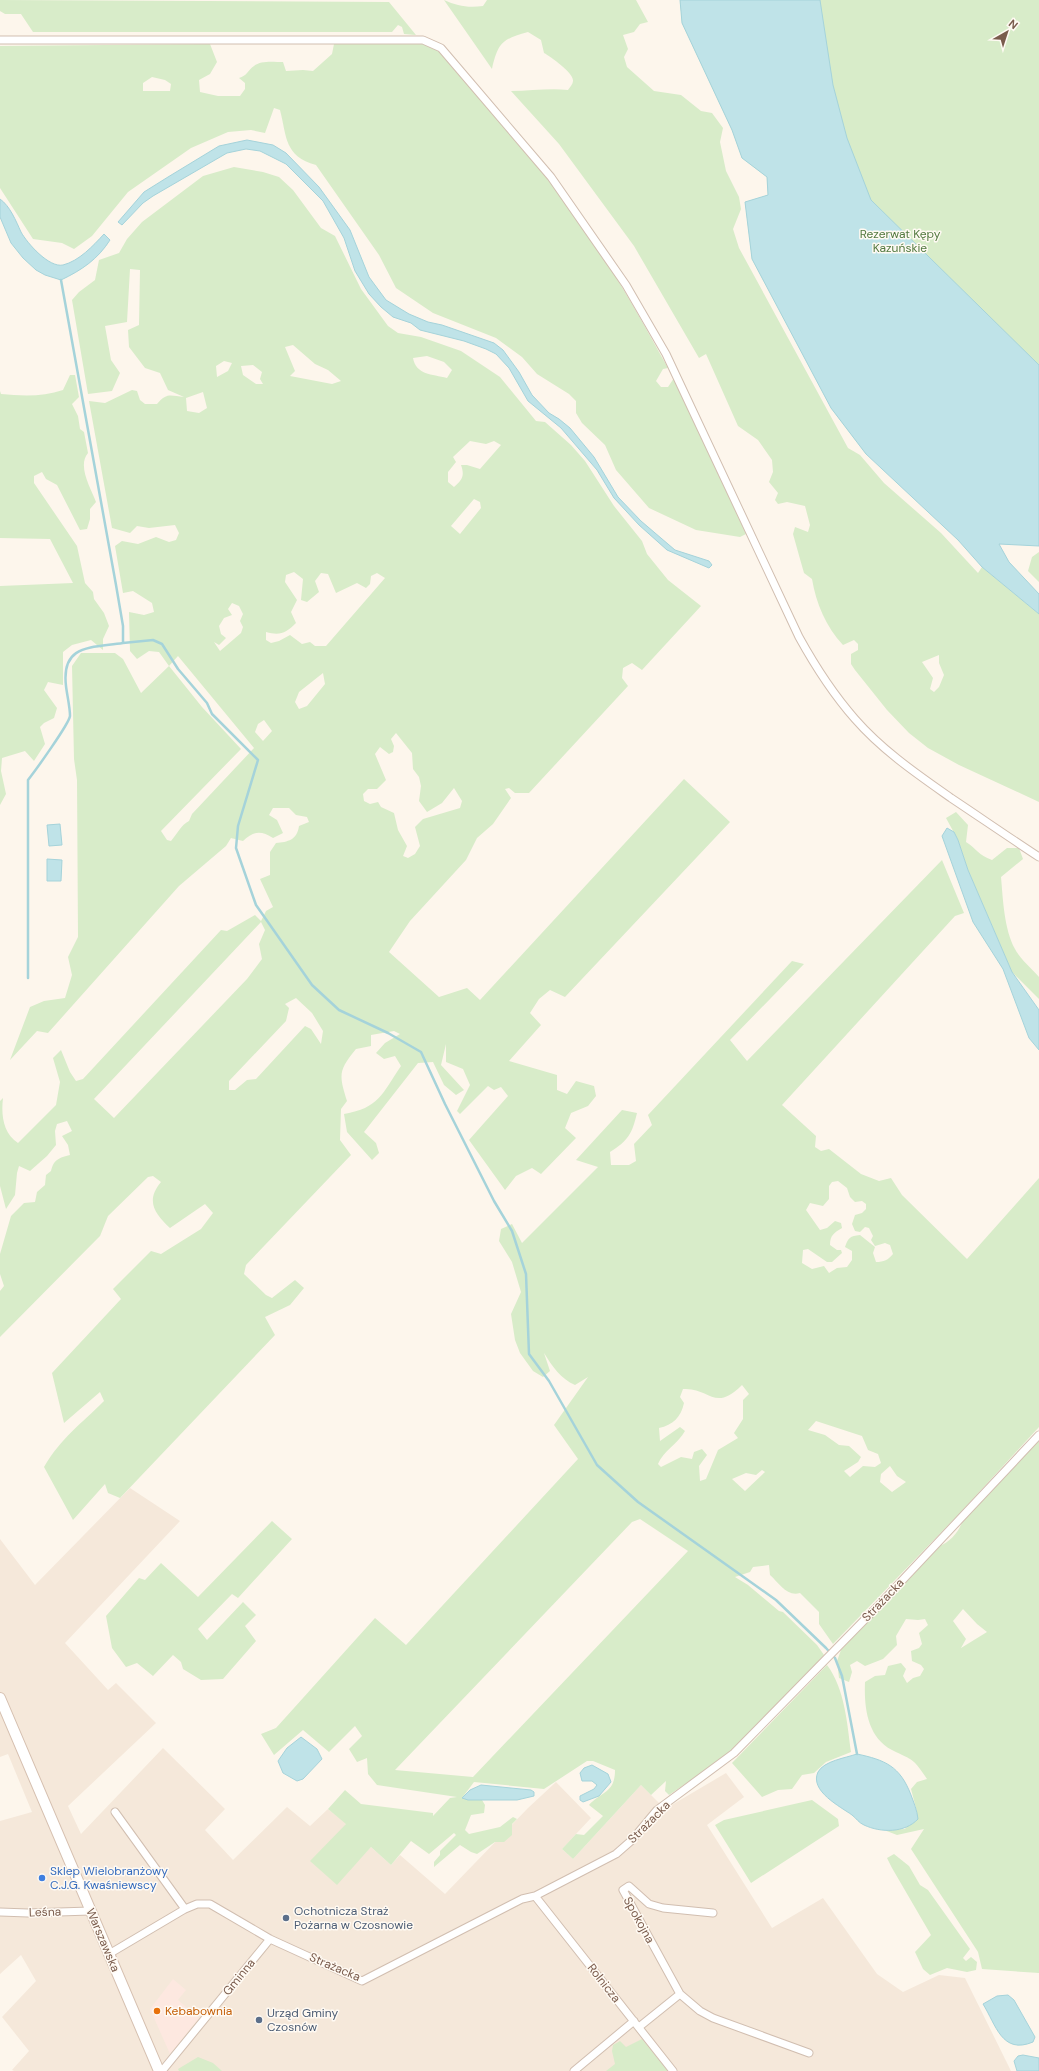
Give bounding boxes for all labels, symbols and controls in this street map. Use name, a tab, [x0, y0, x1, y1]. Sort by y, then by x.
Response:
north arrow	[987, 12, 1027, 52]
text: N	[1006, 16, 1021, 32]
park label: Rezerwat Kępy Kazuńskie	[860, 226, 941, 256]
street label: Strażacka	[858, 1575, 908, 1625]
street label: Strażacka	[624, 1797, 674, 1847]
place label: Sklep Wielobranżowy C.J.G. Kwaśniewscy	[50, 1863, 168, 1893]
marker: Sklep Wielobranżowy C.J.G. Kwaśniewscy	[37, 1873, 47, 1883]
street label: Spokojna	[620, 1894, 658, 1946]
street label: Leśna	[29, 1903, 61, 1921]
place label: Ochotnicza Straż Pożarna w Czosnowie	[294, 1903, 413, 1933]
street label: Warszawska	[82, 1906, 124, 1974]
marker: Ochotnicza Straż Pożarna w Czosnowie	[281, 1913, 291, 1923]
street label: Strażacka	[307, 1949, 363, 1985]
street label: Gminna	[219, 1955, 259, 1999]
street label: Rolnicza	[584, 1960, 624, 2006]
place label: Kebabownia	[165, 2003, 232, 2019]
place label: Urząd Gminy Czosnów	[267, 2005, 338, 2035]
marker: Kebabownia	[152, 2006, 162, 2016]
marker: Urząd Gminy Czosnów	[254, 2015, 264, 2025]

